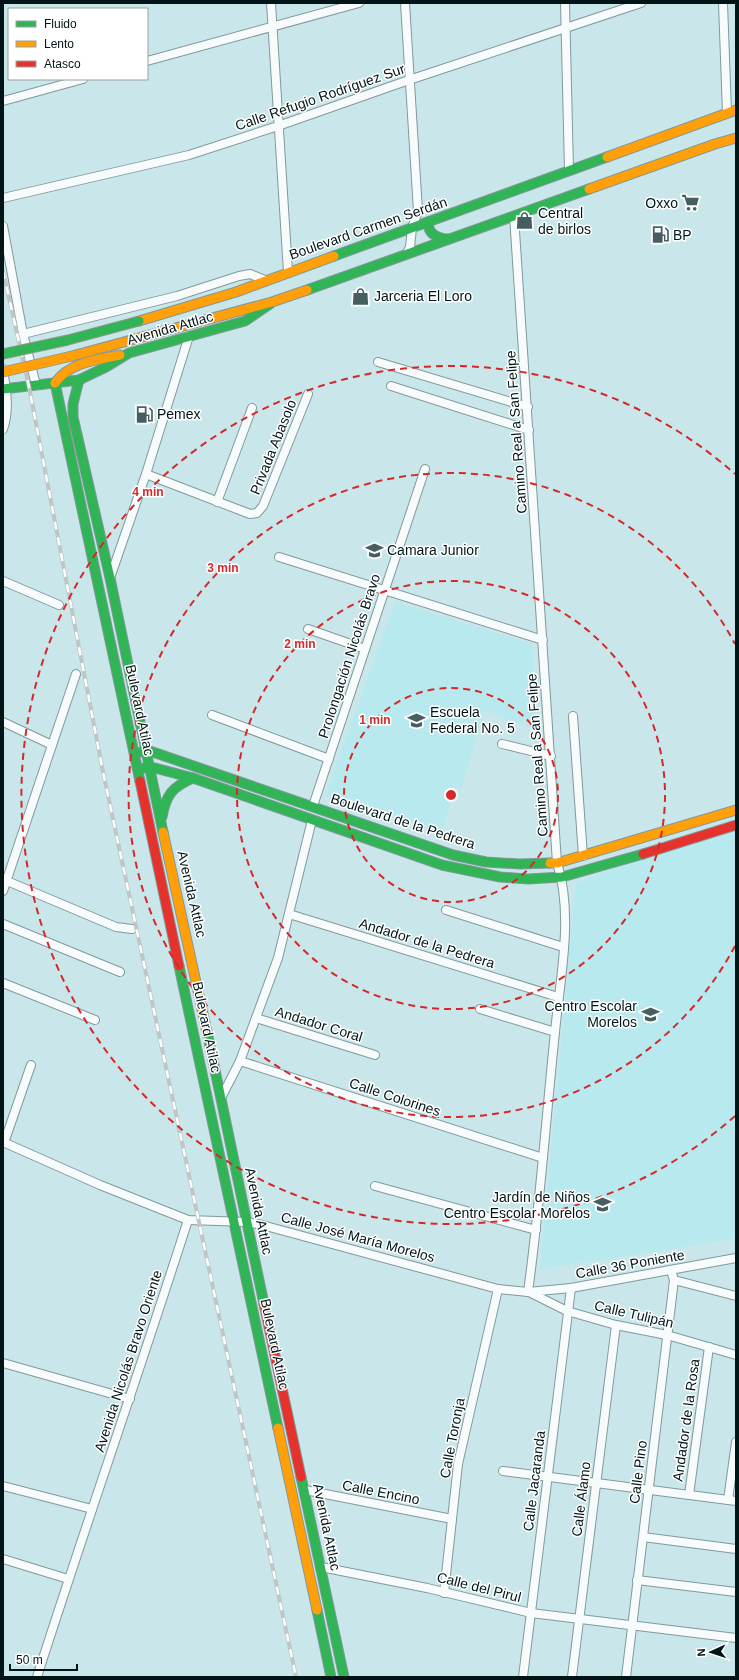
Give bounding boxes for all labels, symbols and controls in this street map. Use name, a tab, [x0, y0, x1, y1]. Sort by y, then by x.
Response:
legend	[8, 8, 148, 80]
text: Fluido	[44, 17, 77, 31]
text: Lento	[44, 37, 74, 51]
text: Atasco	[44, 57, 81, 71]
street label: Calle Refugio Rodríguez Sur	[233, 60, 407, 134]
street label: Boulevard Carmen Serdán	[287, 193, 449, 263]
supermarket icon: Oxxo	[681, 193, 701, 213]
place label: Oxxo	[645, 195, 678, 211]
place label: Central de birlos	[538, 205, 591, 237]
shop icon: Central de birlos	[515, 211, 535, 231]
fuel station icon: BP	[650, 225, 670, 245]
place label: BP	[673, 227, 692, 243]
shop icon: Jarceria El Loro	[351, 286, 371, 306]
place label: Jarceria El Loro	[374, 288, 472, 304]
street label: Avenida Attlac	[125, 308, 215, 348]
street label: Camino Real a San Felipe	[502, 350, 530, 514]
street label: Privada Abasolo	[247, 397, 299, 497]
fuel station icon: Pemex	[134, 404, 154, 424]
place label: Pemex	[157, 406, 201, 422]
text: 4 min	[132, 485, 164, 499]
school or university icon: Camara Junior	[364, 540, 384, 560]
place label: Camara Junior	[387, 542, 479, 558]
text: 3 min	[207, 561, 239, 575]
street label: Prolongación Nicolás Bravo	[315, 572, 383, 740]
text: 2 min	[284, 637, 316, 651]
street label: Bulevard Atilac	[123, 663, 157, 757]
street label: Camino Real a San Felipe	[523, 673, 551, 837]
place label: Escuela Federal No. 5	[430, 704, 515, 736]
school or university icon: Escuela Federal No. 5	[407, 710, 427, 730]
text: 1 min	[359, 713, 391, 727]
centre of rings	[444, 788, 458, 802]
street label: Boulevard de la Pedrera	[329, 790, 477, 852]
street label: Avenida Attlac	[174, 849, 210, 939]
street label: Andador de la Pedrera	[357, 915, 497, 971]
street label: Bulevard Atilac	[190, 980, 224, 1074]
place label: Centro Escolar Morelos	[544, 998, 637, 1030]
street label: Andador Coral	[273, 1003, 365, 1045]
school or university icon: Centro Escolar Morelos	[640, 1004, 660, 1024]
street label: Calle Colorines	[347, 1075, 443, 1119]
street label: Avenida Attlac	[242, 1166, 276, 1256]
place label: Jardín de Niños Centro Escolar Morelos	[444, 1189, 590, 1221]
school or university icon: Jardín de Niños Centro Escolar Morelos	[593, 1195, 613, 1215]
street label: Calle José María Morelos	[279, 1209, 437, 1265]
street label: Calle 36 Poniente	[574, 1246, 686, 1281]
street label: Avenida Nicolás Bravo Oriente	[91, 1268, 165, 1454]
street label: Bulevard Atilac	[258, 1297, 292, 1391]
street label: Calle Tulipán	[593, 1297, 675, 1331]
street label: Andador de la Rosa	[669, 1357, 703, 1482]
street label: Calle Toronja	[436, 1396, 468, 1480]
street label: Calle Jacaranda	[520, 1430, 548, 1532]
street label: Calle Pino	[626, 1439, 650, 1505]
street label: Calle Álamo	[568, 1460, 594, 1537]
street label: Calle Encino	[341, 1477, 421, 1507]
street label: Avenida Attlac	[310, 1482, 344, 1572]
street label: Calle del Pirul	[435, 1569, 523, 1605]
north arrow	[691, 1632, 731, 1672]
scale bar	[10, 1646, 77, 1672]
text: N	[695, 1648, 707, 1657]
text: 50 m	[16, 1653, 43, 1667]

